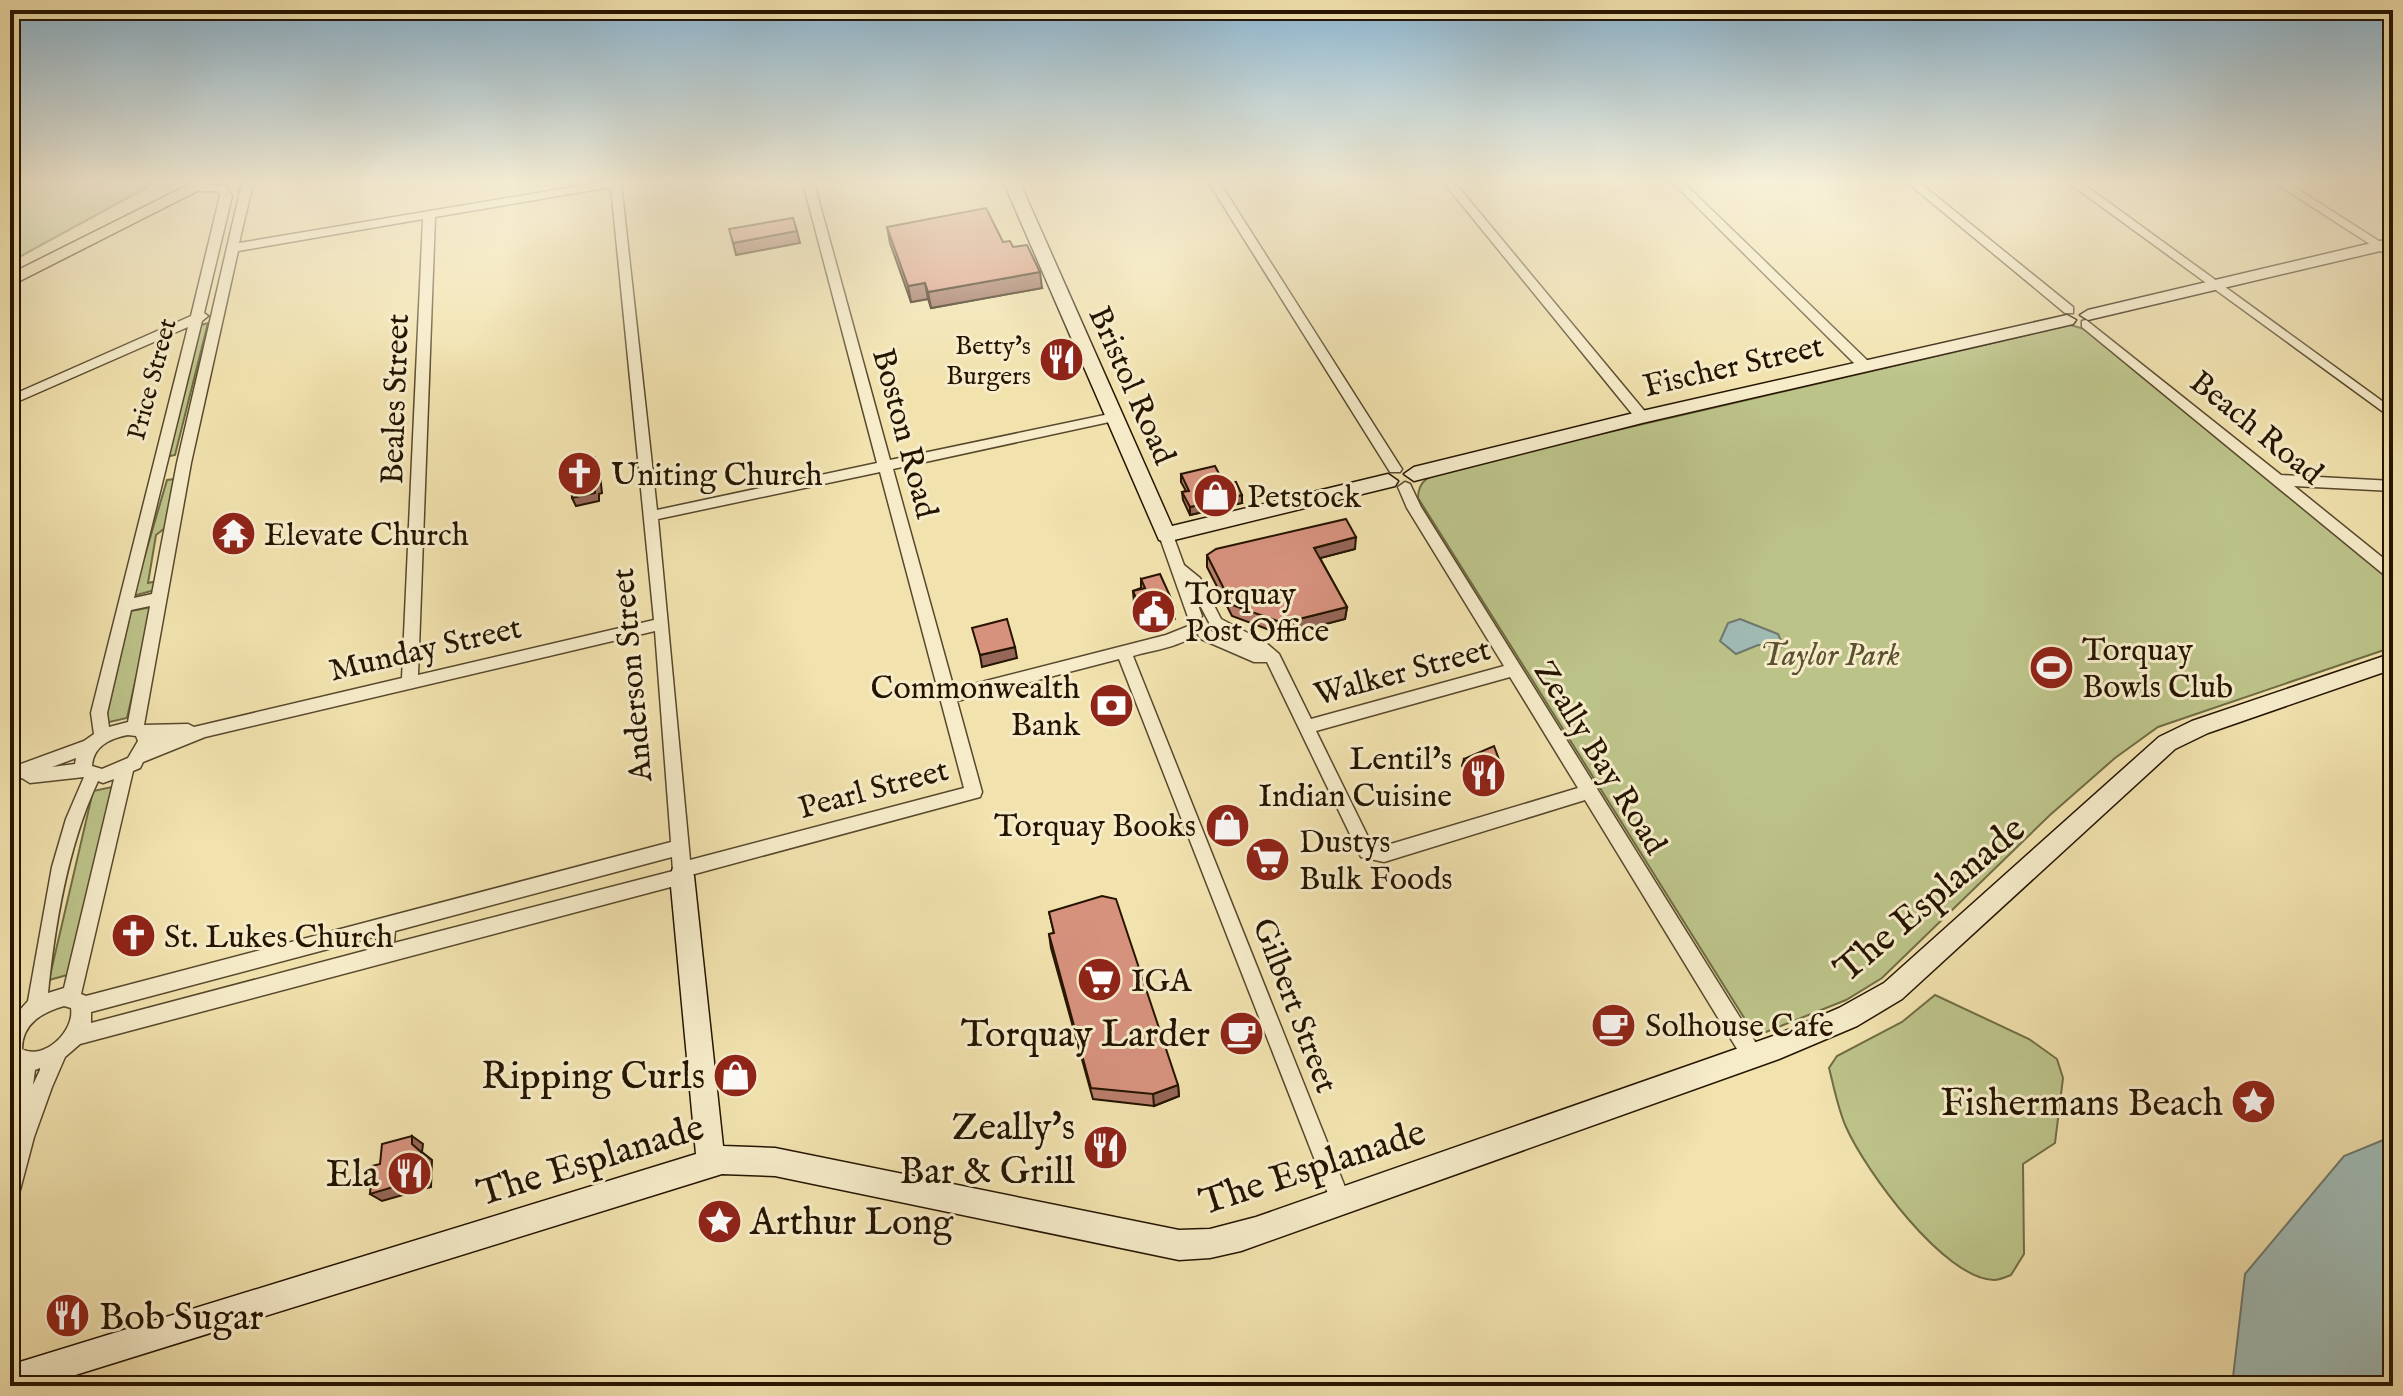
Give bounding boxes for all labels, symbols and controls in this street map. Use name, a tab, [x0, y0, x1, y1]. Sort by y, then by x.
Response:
street label: Bristol Road	[1078, 301, 1184, 472]
street label: Beales Street	[373, 313, 420, 485]
street label: Price Street	[120, 315, 185, 444]
street label: Fischer Street	[1639, 327, 1828, 408]
place label: Betty's Burgers	[946, 330, 1031, 393]
restaurant icon: Betty's Burgers	[1038, 336, 1086, 384]
street label: Boston Road	[861, 344, 946, 524]
street label: Beach Road	[2180, 363, 2331, 496]
church icon: Uniting Church	[556, 450, 604, 498]
place label: Uniting Church	[611, 456, 823, 497]
shop icon: Petstock	[1192, 472, 1240, 520]
place label: Petstock	[1247, 478, 1362, 519]
temple icon: Elevate Church	[209, 510, 257, 558]
place label: Elevate Church	[264, 516, 469, 557]
street label: Anderson Street	[604, 566, 663, 784]
place label: Torquay Post Office	[1185, 575, 1329, 653]
public building icon: Torquay Post Office	[1130, 587, 1178, 635]
street label: Munday Street	[325, 608, 526, 692]
street label: Walker Street	[1310, 630, 1495, 717]
place label: Torquay Bowls Club	[2082, 631, 2233, 709]
park label: Taylor Park	[1760, 636, 1900, 677]
sports icon: Torquay Bowls Club	[2027, 643, 2075, 691]
street label: Zeally Bay Road	[1523, 654, 1675, 864]
place label: Commonwealth Bank	[871, 669, 1081, 747]
bank icon: Commonwealth Bank	[1087, 681, 1135, 729]
place label: Lentil's Indian Cuisine	[1258, 740, 1452, 818]
street label: Pearl Street	[794, 751, 953, 830]
restaurant icon: Lentil's Indian Cuisine	[1459, 752, 1507, 800]
shop icon: Torquay Books	[1203, 801, 1251, 849]
street label: The Esplanade	[1825, 806, 2036, 994]
place label: Torquay Books	[994, 807, 1196, 848]
place label: Dustys Bulk Foods	[1299, 823, 1452, 901]
supermarket icon: Dustys Bulk Foods	[1244, 835, 1292, 883]
church icon: St. Lukes Church	[109, 912, 157, 960]
street label: Gilbert Street	[1242, 913, 1346, 1099]
place label: St. Lukes Church	[164, 918, 393, 959]
supermarket icon: IGA	[1076, 956, 1124, 1004]
place label: IGA	[1131, 962, 1193, 1003]
cafe icon: Solhouse Cafe	[1590, 1001, 1638, 1049]
place label: Solhouse Cafe	[1645, 1007, 1834, 1048]
cafe icon: Torquay Larder	[1217, 1009, 1265, 1057]
place label: Torquay Larder	[961, 1012, 1210, 1060]
shop icon: Ripping Curls	[712, 1051, 760, 1099]
place label: Ripping Curls	[481, 1054, 705, 1102]
place icon: Fishermans Beach	[2230, 1078, 2278, 1126]
place label: Fishermans Beach	[1941, 1081, 2223, 1129]
street label: The Esplanade	[471, 1105, 710, 1219]
place label: Zeally's Bar & Grill	[899, 1105, 1076, 1197]
street label: The Esplanade	[1194, 1110, 1432, 1228]
restaurant icon: Zeally's Bar & Grill	[1082, 1124, 1130, 1172]
restaurant icon: Ela	[386, 1149, 434, 1197]
place label: Ela	[326, 1152, 380, 1200]
place icon: Arthur Long	[695, 1197, 743, 1245]
place label: Arthur Long	[749, 1200, 954, 1248]
restaurant icon: Bob Sugar	[44, 1292, 92, 1340]
place label: Bob Sugar	[99, 1295, 263, 1343]

